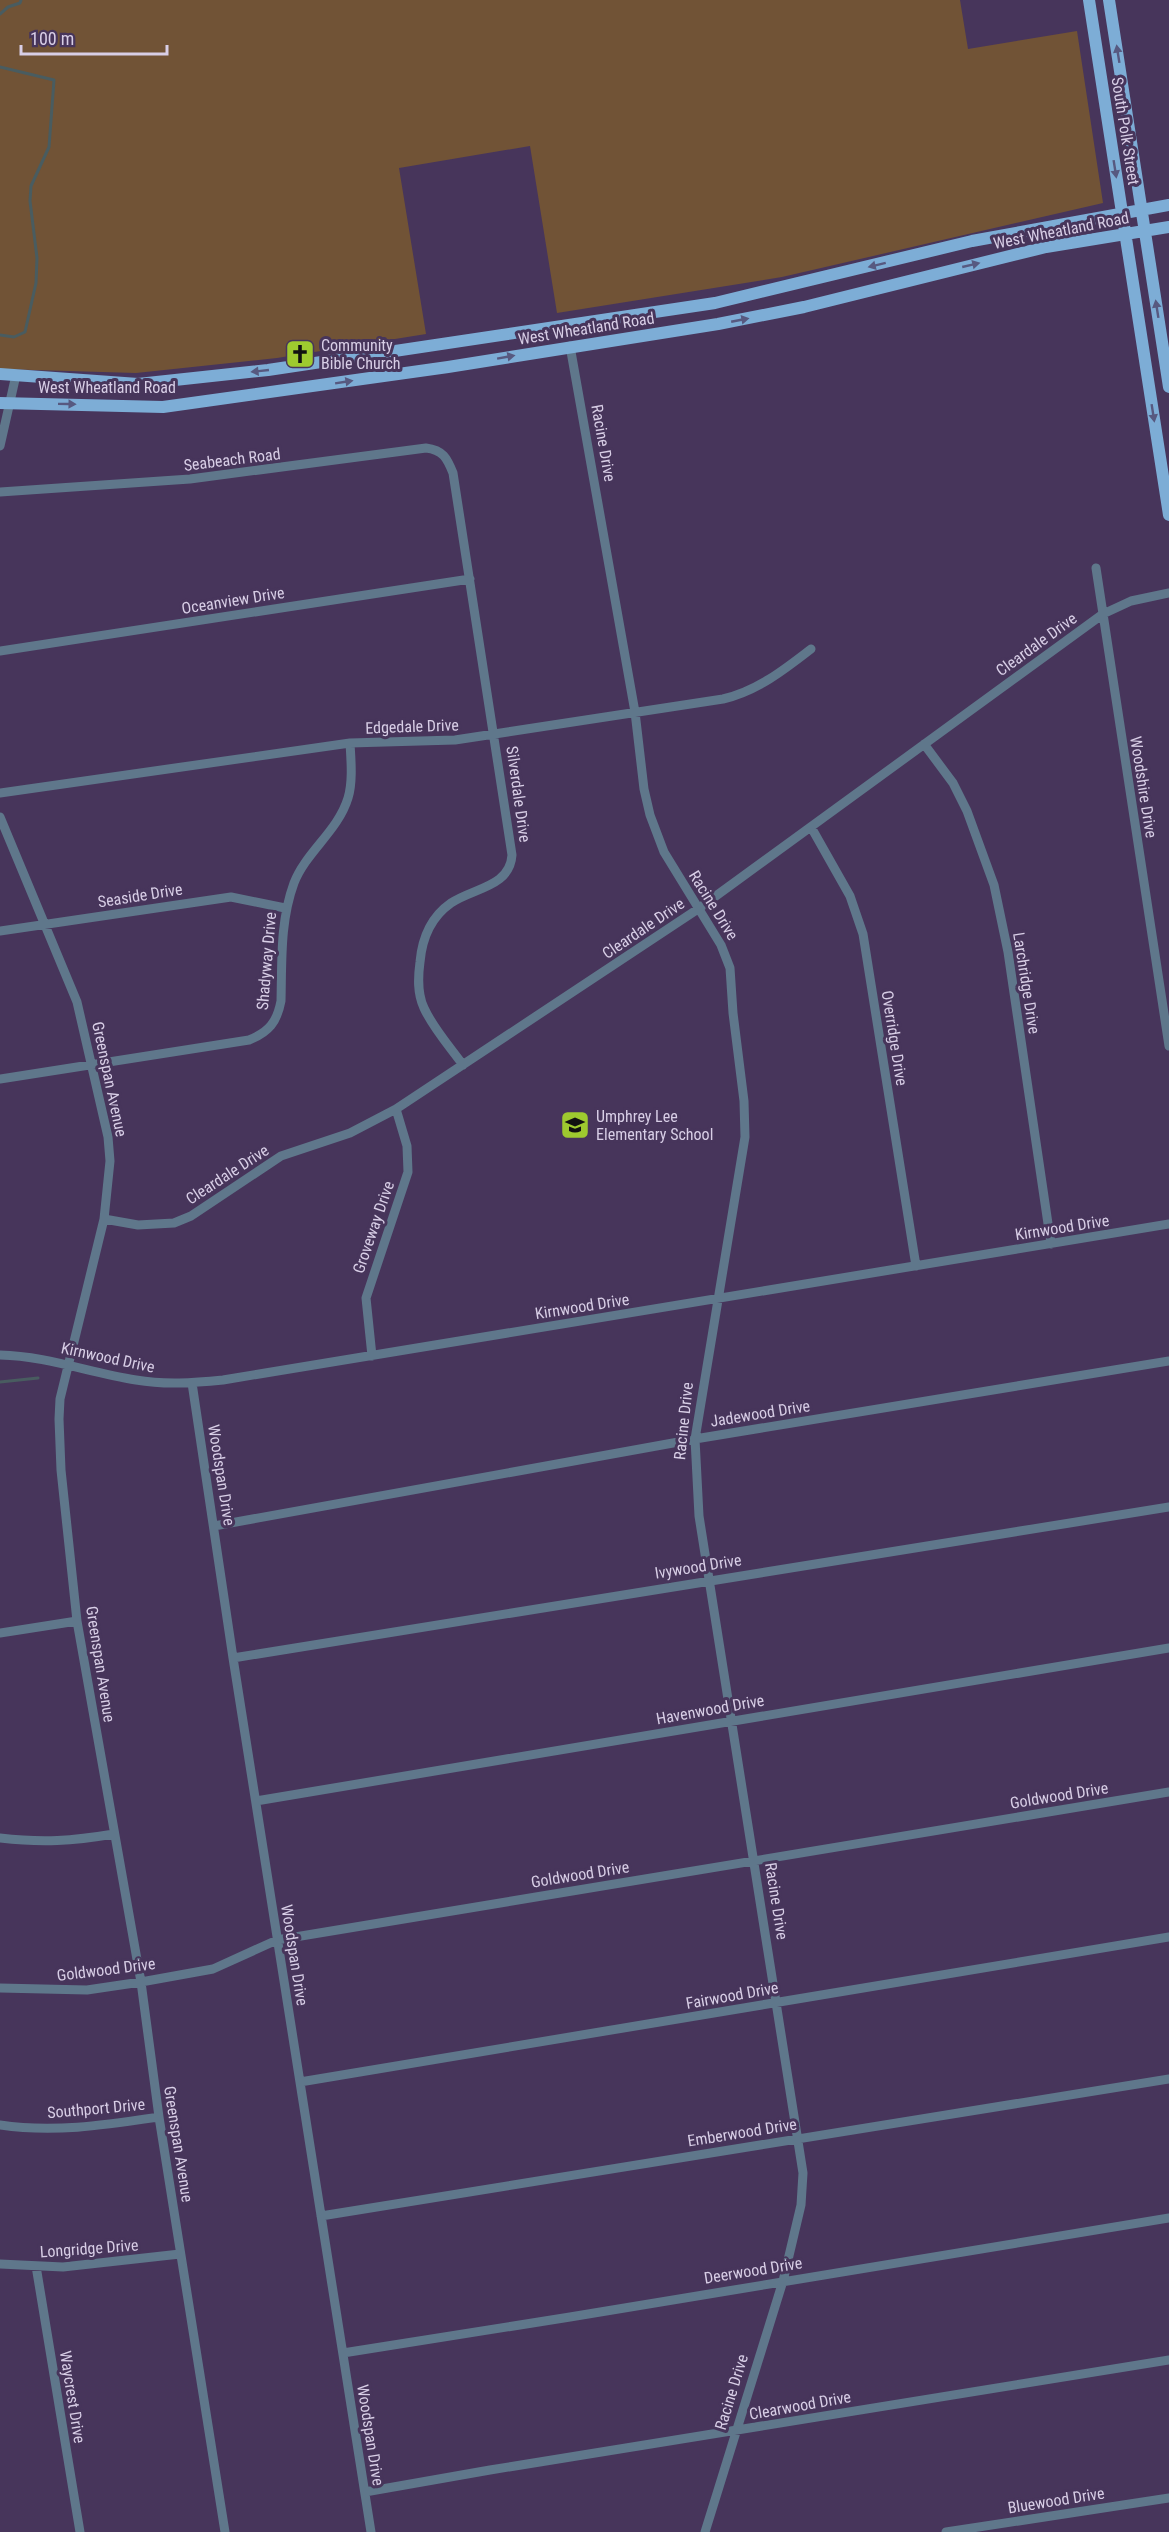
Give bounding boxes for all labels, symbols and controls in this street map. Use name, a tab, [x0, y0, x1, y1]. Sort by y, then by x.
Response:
scale bar	[21, 18, 166, 56]
text: 100 m	[30, 28, 74, 49]
one-way arrow	[1113, 44, 1122, 63]
street label: South Polk Street	[1108, 76, 1143, 187]
one-way arrow	[1111, 160, 1120, 179]
street label: West Wheatland Road	[992, 208, 1131, 253]
one-way arrow	[868, 260, 886, 270]
one-way arrow	[961, 260, 980, 269]
one-way arrow	[1152, 299, 1161, 318]
street label: West Wheatland Road	[517, 308, 656, 349]
one-way arrow	[731, 315, 750, 324]
place label: Community Bible Church	[321, 336, 401, 373]
church icon: Community Bible Church	[284, 338, 316, 370]
one-way arrow	[497, 352, 516, 361]
one-way arrow	[250, 366, 269, 376]
one-way arrow	[335, 377, 354, 386]
street label: West Wheatland Road	[38, 378, 176, 397]
one-way arrow	[58, 399, 77, 409]
street label: Racine Drive	[587, 403, 620, 483]
one-way arrow	[1149, 404, 1158, 423]
street label: Seabeach Road	[183, 444, 282, 475]
street label: Oceanview Drive	[180, 583, 286, 618]
street label: Cleardale Drive	[992, 609, 1080, 680]
street label: Edgedale Drive	[365, 715, 459, 738]
street label: Woodshire Drive	[1126, 735, 1161, 839]
street label: Silverdale Drive	[502, 745, 535, 843]
street label: Racine Drive	[685, 867, 742, 943]
street label: Seaside Drive	[96, 879, 184, 912]
street label: Cleardale Drive	[599, 894, 688, 963]
street label: Shadyway Drive	[253, 911, 280, 1011]
street label: Larchridge Drive	[1009, 931, 1044, 1035]
street label: Overridge Drive	[878, 989, 911, 1087]
street label: Greenspan Avenue	[88, 1020, 131, 1138]
place label: Umphrey Lee Elementary School	[596, 1107, 713, 1144]
school or university icon: Umphrey Lee Elementary School	[559, 1109, 591, 1141]
street label: Cleardale Drive	[182, 1141, 272, 1208]
street label: Groveway Drive	[349, 1178, 398, 1276]
street label: Kirnwood Drive	[1014, 1211, 1110, 1244]
street label: Kirnwood Drive	[534, 1290, 630, 1323]
street label: Kirnwood Drive	[59, 1338, 156, 1377]
street label: Racine Drive	[670, 1381, 697, 1461]
street label: Jadewood Drive	[709, 1396, 811, 1431]
street label: Woodspan Drive	[204, 1423, 239, 1527]
street label: Ivywood Drive	[653, 1550, 743, 1583]
street label: Greenspan Avenue	[82, 1605, 119, 1723]
street label: Havenwood Drive	[655, 1691, 766, 1728]
street label: Goldwood Drive	[1009, 1778, 1110, 1813]
street label: Goldwood Drive	[530, 1857, 631, 1892]
street label: Racine Drive	[761, 1861, 792, 1941]
street label: Woodspan Drive	[277, 1903, 312, 2007]
street label: Goldwood Drive	[56, 1954, 156, 1985]
street label: Fairwood Drive	[684, 1978, 780, 2013]
street label: Greenspan Avenue	[160, 2085, 197, 2203]
street label: Southport Drive	[46, 2095, 146, 2122]
street label: Emberwood Drive	[686, 2114, 798, 2151]
street label: Longridge Drive	[39, 2236, 139, 2261]
street label: Deerwood Drive	[703, 2253, 804, 2288]
street label: Waycrest Drive	[56, 2350, 89, 2445]
street label: Racine Drive	[711, 2352, 752, 2432]
street label: Woodspan Drive	[353, 2383, 388, 2487]
street label: Clearwood Drive	[748, 2387, 852, 2424]
street label: Bluewood Drive	[1006, 2483, 1106, 2518]

